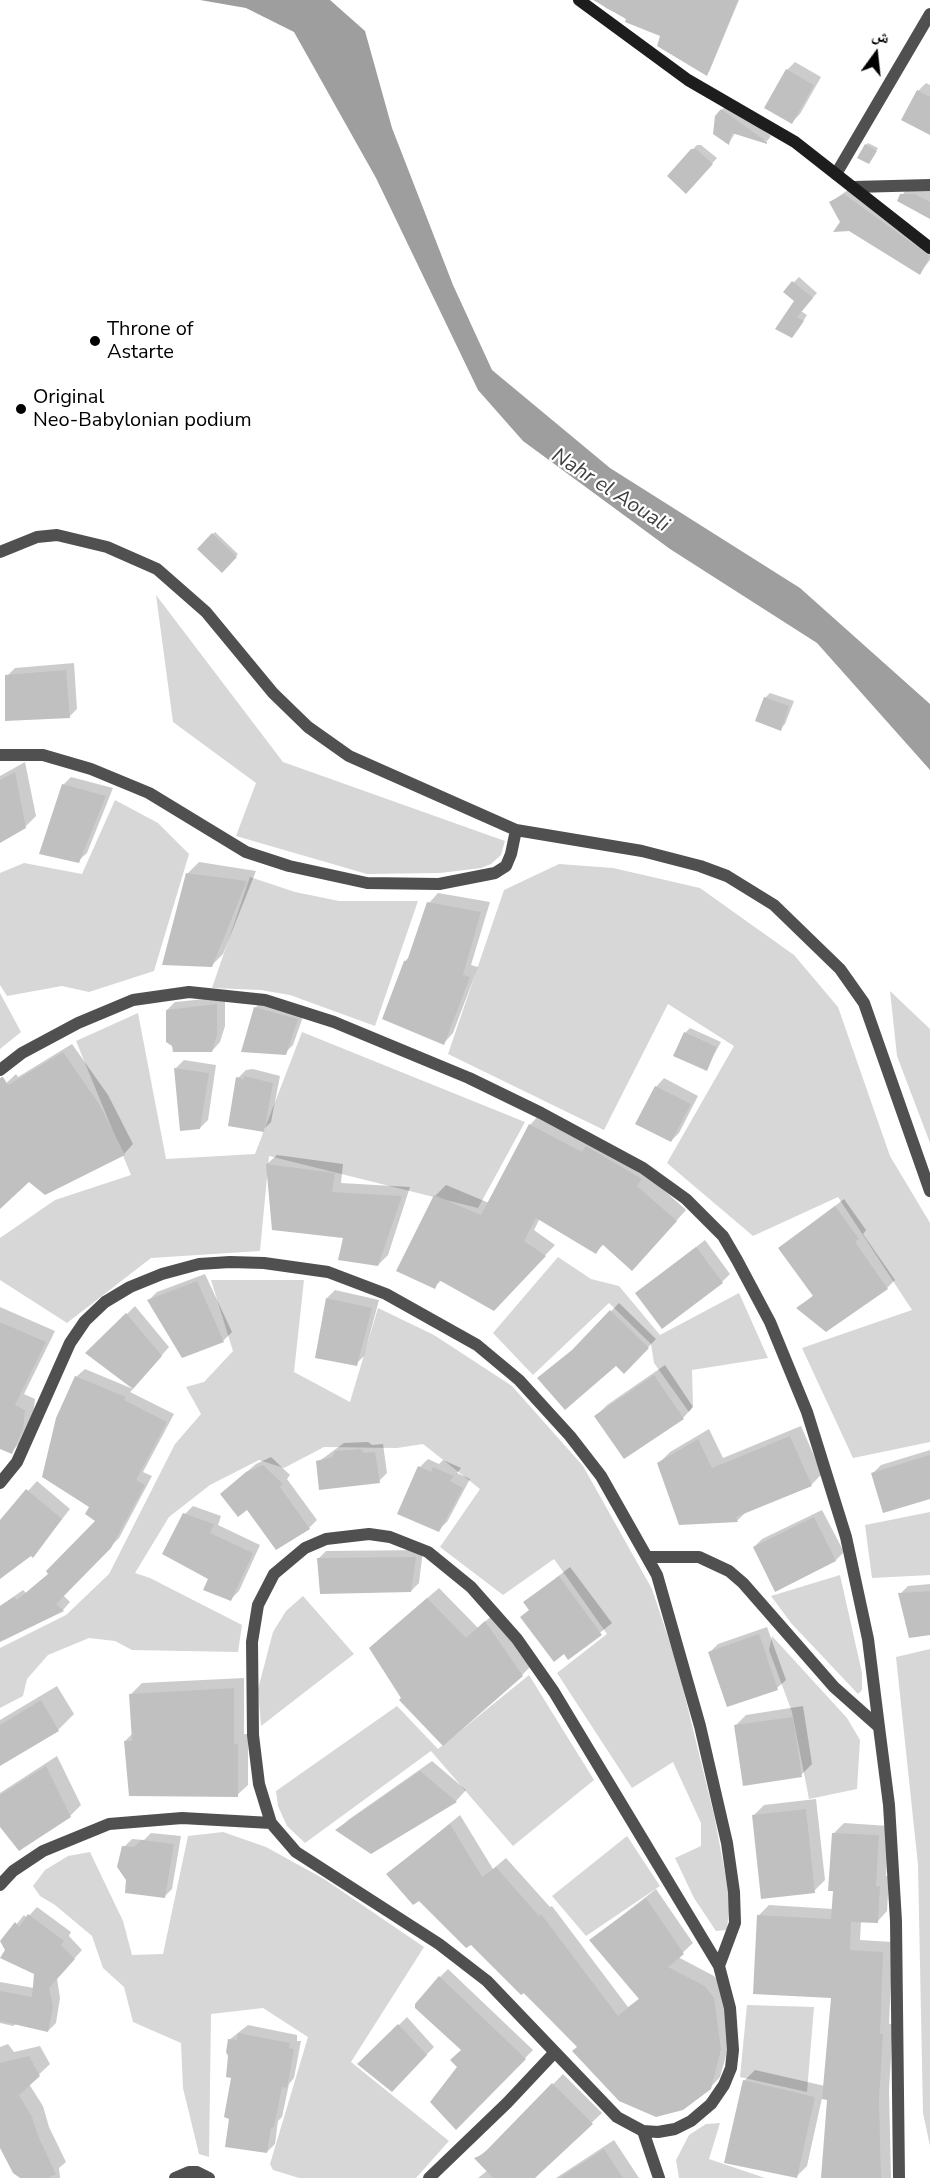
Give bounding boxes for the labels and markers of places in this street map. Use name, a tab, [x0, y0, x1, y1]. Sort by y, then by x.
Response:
place label: Throne of Astarte	[107, 318, 193, 365]
marker: Throne of Astarte	[88, 334, 102, 348]
place label: Original Neo-Babylonian podium	[33, 386, 252, 433]
marker: Original Neo-Babylonian podium	[14, 402, 28, 416]

